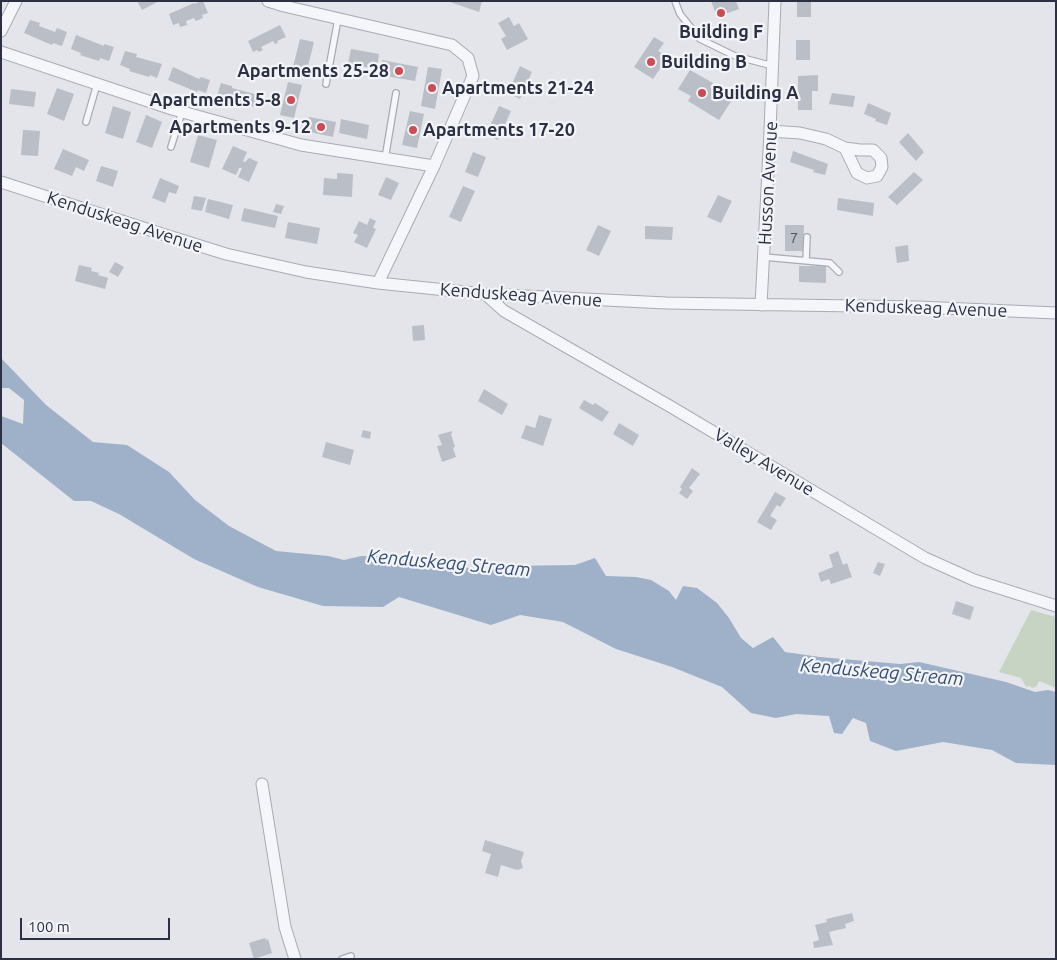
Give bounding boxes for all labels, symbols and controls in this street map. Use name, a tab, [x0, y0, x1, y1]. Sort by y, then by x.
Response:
marker: Building F	[715, 7, 727, 19]
place label: Building F	[679, 21, 763, 43]
place label: Building B	[661, 51, 747, 73]
marker: Building B	[645, 56, 657, 68]
place label: Apartments 25-28	[237, 60, 389, 82]
marker: Apartments 25-28	[393, 65, 405, 77]
place label: Apartments 21-24	[442, 77, 594, 99]
marker: Apartments 21-24	[426, 82, 438, 94]
place label: Building A	[712, 82, 799, 104]
marker: Building A	[696, 87, 708, 99]
place label: Apartments 5-8	[150, 89, 281, 111]
marker: Apartments 5-8	[285, 94, 297, 106]
place label: Apartments 9-12	[169, 116, 311, 138]
place label: Apartments 17-20	[423, 119, 575, 141]
marker: Apartments 9-12	[315, 121, 327, 133]
street label: Husson Avenue	[754, 121, 782, 245]
marker: Apartments 17-20	[407, 124, 419, 136]
street label: Kenduskeag Avenue	[44, 187, 206, 257]
house number: 7	[790, 229, 798, 247]
street label: Kenduskeag Avenue	[439, 279, 603, 311]
street label: Kenduskeag Avenue	[844, 294, 1008, 322]
street label: Valley Avenue	[710, 424, 818, 500]
water label: Kenduskeag Stream	[366, 545, 532, 581]
water label: Kenduskeag Stream	[799, 654, 965, 690]
scale bar	[22, 908, 172, 940]
text: 100 m	[28, 918, 70, 935]

